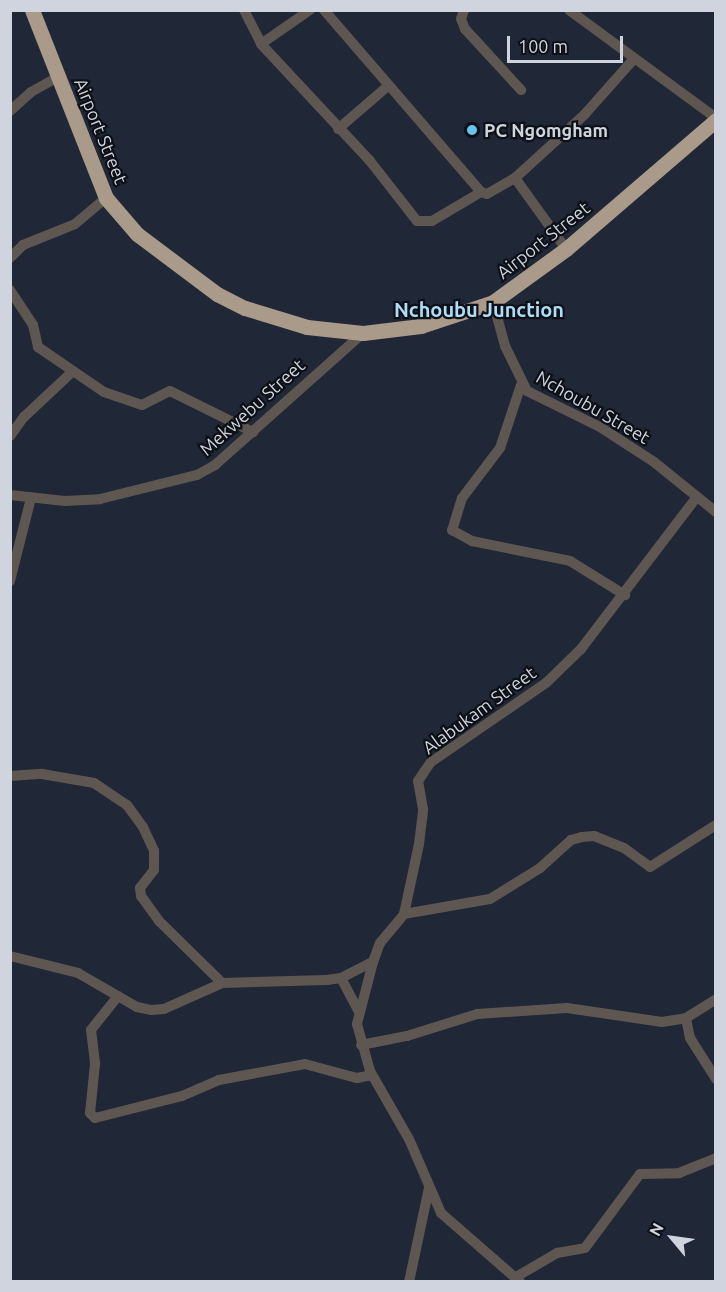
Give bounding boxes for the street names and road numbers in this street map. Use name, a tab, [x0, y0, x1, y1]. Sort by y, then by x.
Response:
street label: Airport Street	[70, 75, 132, 187]
street label: Airport Street	[492, 197, 594, 283]
street label: Mekwebu Street	[195, 354, 309, 460]
street label: Nchoubu Street	[532, 366, 654, 448]
street label: Alabukam Street	[418, 662, 540, 758]

